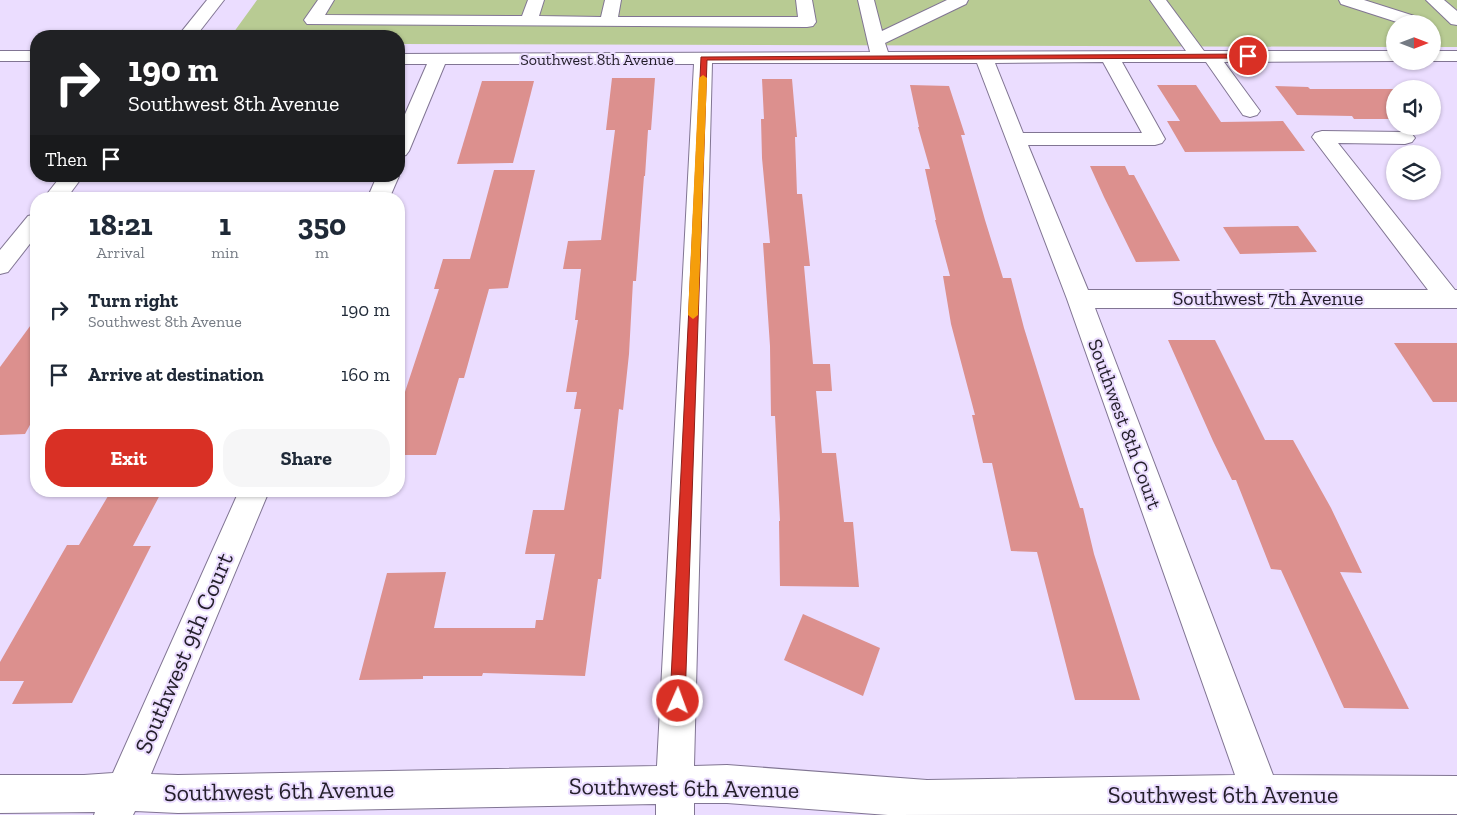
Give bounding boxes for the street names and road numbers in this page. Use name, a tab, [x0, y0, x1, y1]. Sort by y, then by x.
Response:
street label: Southwest 8th Avenue	[520, 50, 674, 69]
street label: Southwest 7th Avenue	[1173, 286, 1363, 310]
street label: Southwest 8th Court	[1083, 336, 1167, 513]
street label: Southwest 9th Court	[128, 548, 239, 758]
street label: Southwest 6th Avenue	[569, 771, 799, 804]
street label: Southwest 6th Avenue	[164, 774, 394, 807]
street label: Southwest 6th Avenue	[1108, 780, 1338, 809]

